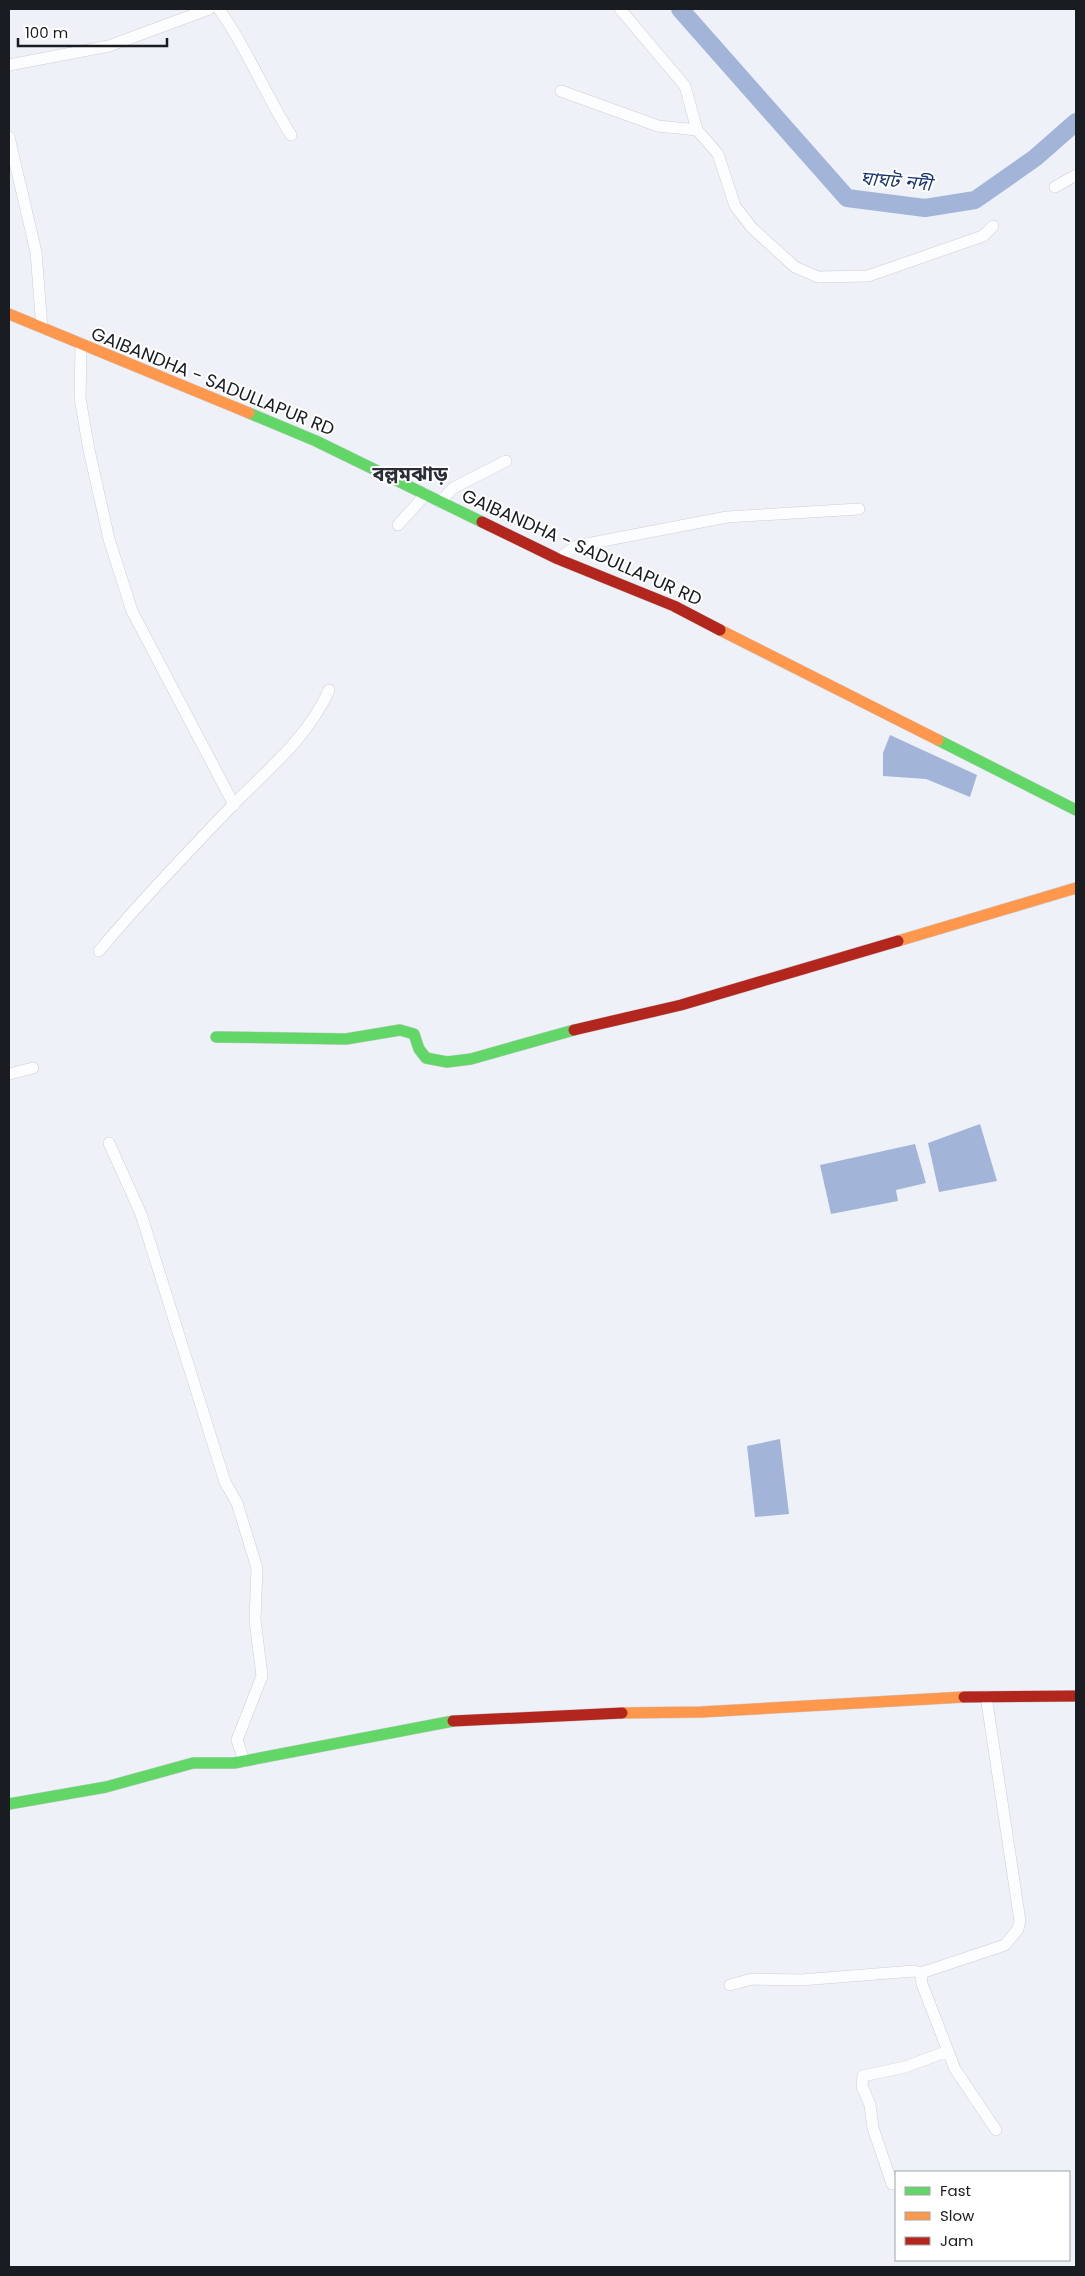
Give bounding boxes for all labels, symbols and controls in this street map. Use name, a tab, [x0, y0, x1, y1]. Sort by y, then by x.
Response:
scale bar	[18, 15, 166, 47]
text: 100 m	[25, 22, 68, 43]
water label: ঘাঘট নদী	[859, 164, 937, 198]
street label: GAIBANDHA - SADULLAPUR RD	[88, 321, 338, 441]
district label: বল্লমঝাড়	[371, 460, 448, 488]
street label: GAIBANDHA - SADULLAPUR RD	[458, 483, 706, 611]
legend	[895, 2171, 1070, 2261]
text: Fast	[940, 2180, 971, 2201]
text: Slow	[940, 2205, 975, 2226]
text: Jam	[940, 2230, 974, 2251]

